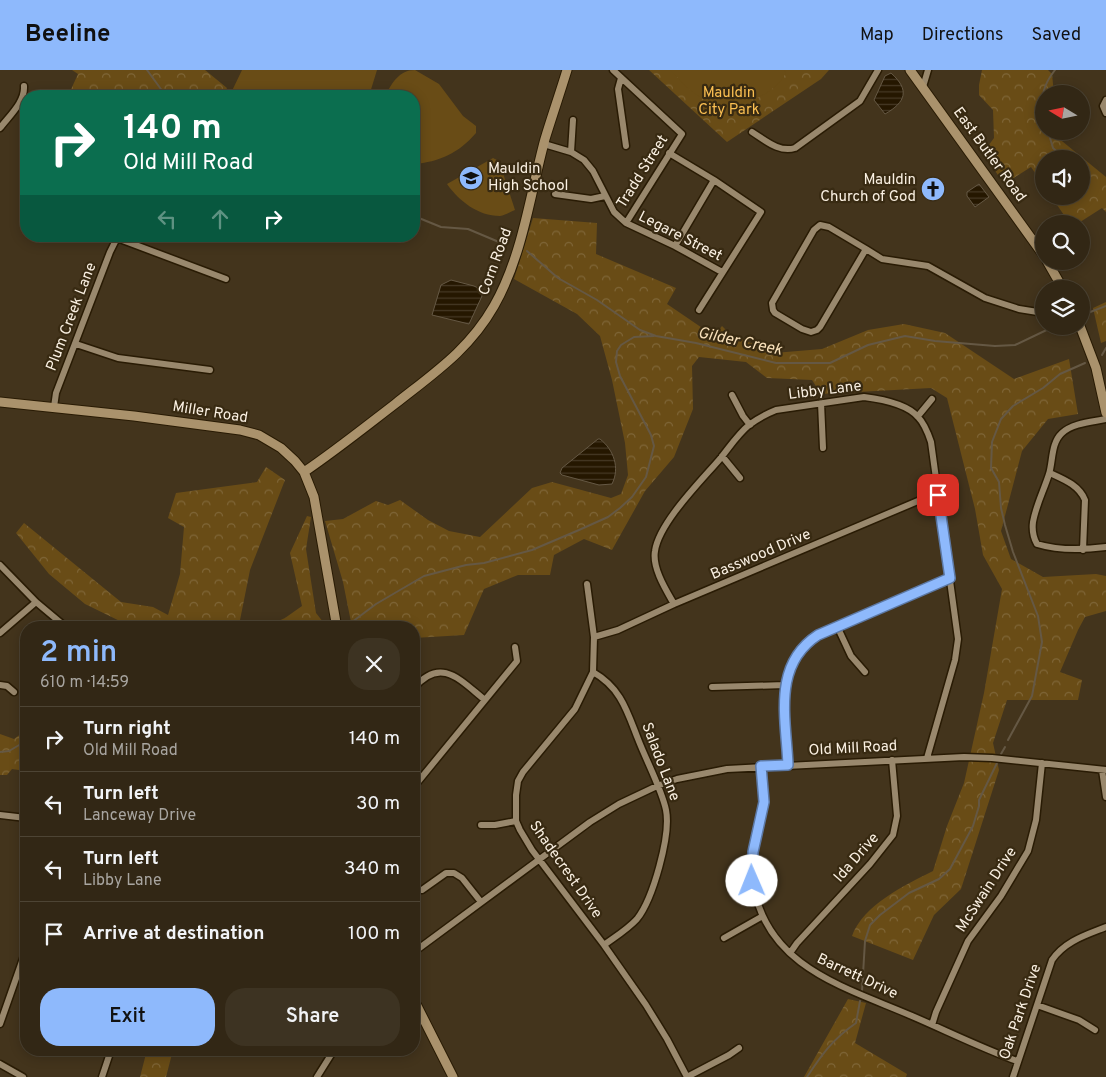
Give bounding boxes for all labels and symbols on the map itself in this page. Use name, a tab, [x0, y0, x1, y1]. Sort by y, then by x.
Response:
park label: Mauldin City Park	[698, 84, 760, 120]
north arrow	[1035, 85, 1090, 140]
street label: East Butler Road	[948, 104, 1030, 206]
street label: Tradd Street	[613, 132, 673, 212]
place label: Mauldin High School	[488, 160, 569, 196]
school or university icon: Mauldin High School	[458, 165, 484, 191]
place label: Mauldin Church of God	[820, 171, 916, 207]
church icon: Mauldin Church of God	[920, 176, 946, 202]
street label: Legare Street	[635, 208, 725, 266]
street label: Corn Road	[475, 226, 517, 298]
street label: Plum Creek Lane	[43, 260, 101, 374]
water label: Gilder Creek	[696, 323, 785, 361]
street label: Libby Lane	[787, 377, 863, 405]
street label: Miller Road	[171, 398, 249, 428]
pin	[917, 474, 959, 516]
street label: Basswood Drive	[708, 525, 814, 585]
street label: Salado Lane	[636, 720, 684, 804]
street label: Old Mill Road	[808, 737, 898, 761]
street label: Shadecrest Drive	[524, 817, 606, 923]
street label: Ida Drive	[830, 829, 884, 887]
street label: McSwain Drive	[952, 844, 1022, 936]
position arrow	[725, 854, 777, 906]
street label: Barrett Drive	[813, 950, 901, 1004]
street label: Oak Park Drive	[996, 962, 1046, 1062]

